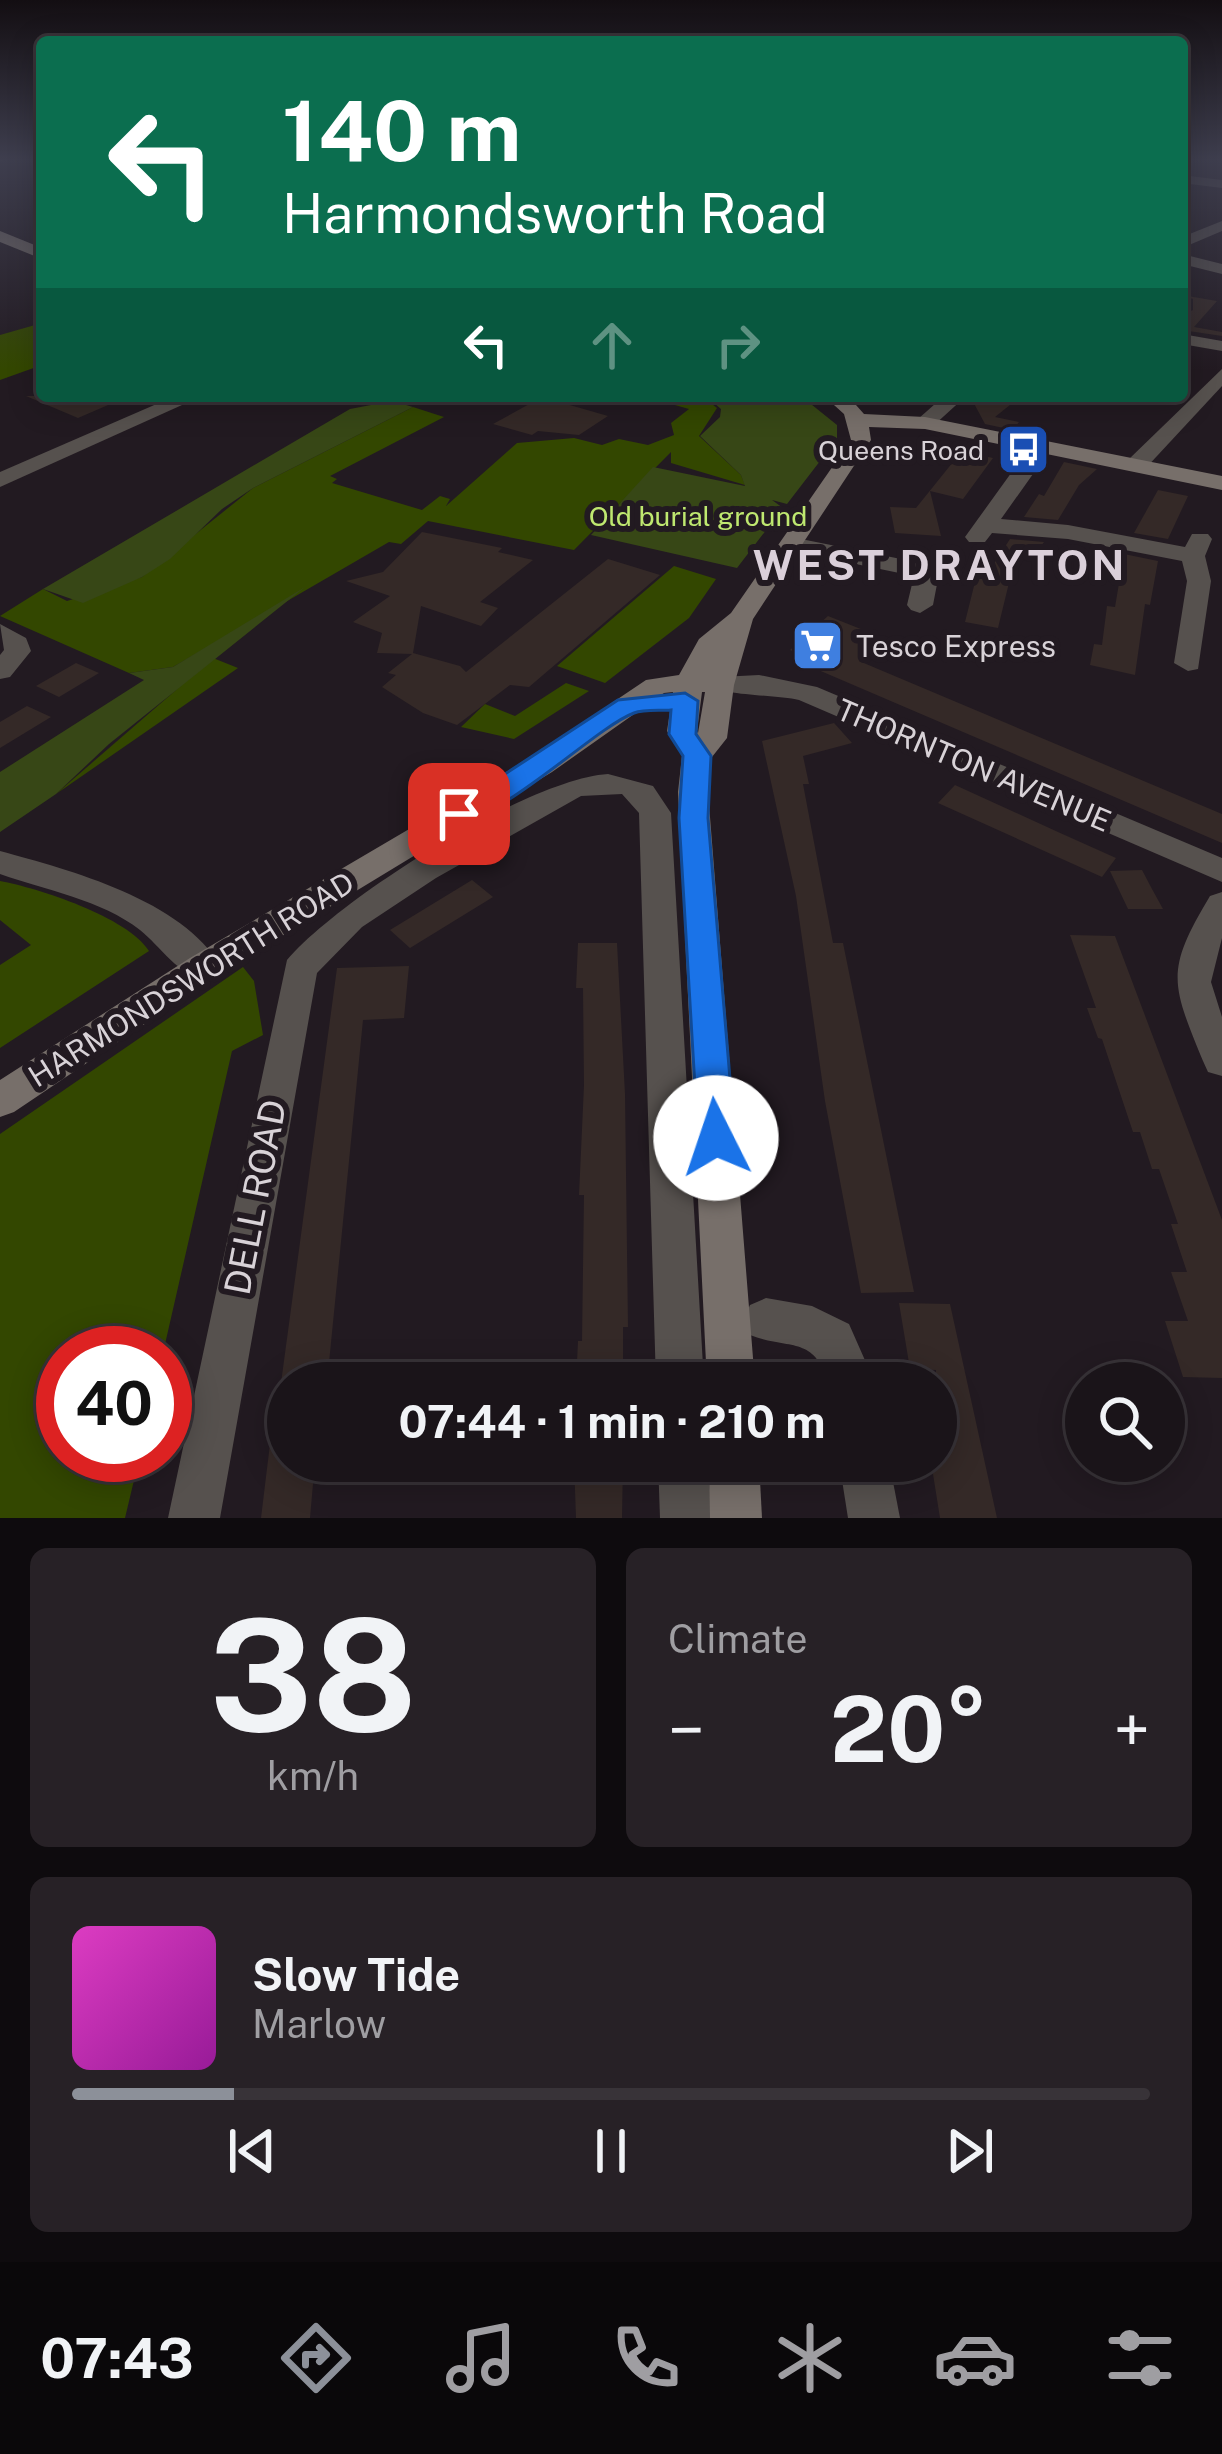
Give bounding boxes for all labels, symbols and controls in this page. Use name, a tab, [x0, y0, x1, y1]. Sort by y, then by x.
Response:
text: 140 m	[282, 81, 521, 180]
icon: left	[84, 84, 240, 240]
text: Harmondsworth Road	[282, 182, 828, 245]
icon: left	[453, 312, 519, 378]
icon: ahead	[579, 312, 645, 378]
icon: right	[705, 312, 771, 378]
bus stop icon: Queens Road	[995, 422, 1051, 478]
place label: Queens Road	[818, 434, 984, 466]
park label: Old burial ground	[589, 500, 807, 532]
district label: WEST DRAYTON	[753, 540, 1127, 589]
supermarket icon: Tesco Express	[789, 618, 845, 674]
place label: Tesco Express	[856, 628, 1056, 664]
street label: THORNTON AVENUE	[832, 691, 1116, 839]
pin	[408, 763, 510, 865]
icon: arrive	[426, 781, 492, 847]
street label: HARMONDSWORTH ROAD	[22, 864, 360, 1094]
position arrow	[653, 1075, 779, 1201]
street label: DELL ROAD	[216, 1096, 294, 1298]
speed limit sign: 40	[36, 1326, 192, 1482]
map controls	[1065, 1362, 1185, 1482]
button: search	[1065, 1362, 1185, 1482]
text: 07:44 · 1 min · 210 m	[399, 1395, 825, 1448]
text: 38	[209, 1583, 417, 1766]
text: Climate	[668, 1616, 808, 1662]
text: 20°	[830, 1676, 988, 1782]
text: −	[668, 1691, 705, 1769]
text: +	[1113, 1691, 1150, 1769]
text: km/h	[267, 1753, 359, 1799]
text: Slow Tide	[252, 1948, 460, 2001]
text: Marlow	[252, 2001, 386, 2047]
icon: previous	[219, 2118, 285, 2184]
icon: pause	[578, 2118, 644, 2184]
icon: next	[937, 2118, 1003, 2184]
icon: directions	[274, 2316, 358, 2400]
icon: music	[439, 2316, 523, 2400]
icon: phone	[604, 2316, 688, 2400]
icon: climate	[768, 2316, 852, 2400]
icon: car	[933, 2316, 1017, 2400]
icon: filters	[1098, 2316, 1182, 2400]
text: 07:43	[40, 2327, 194, 2390]

